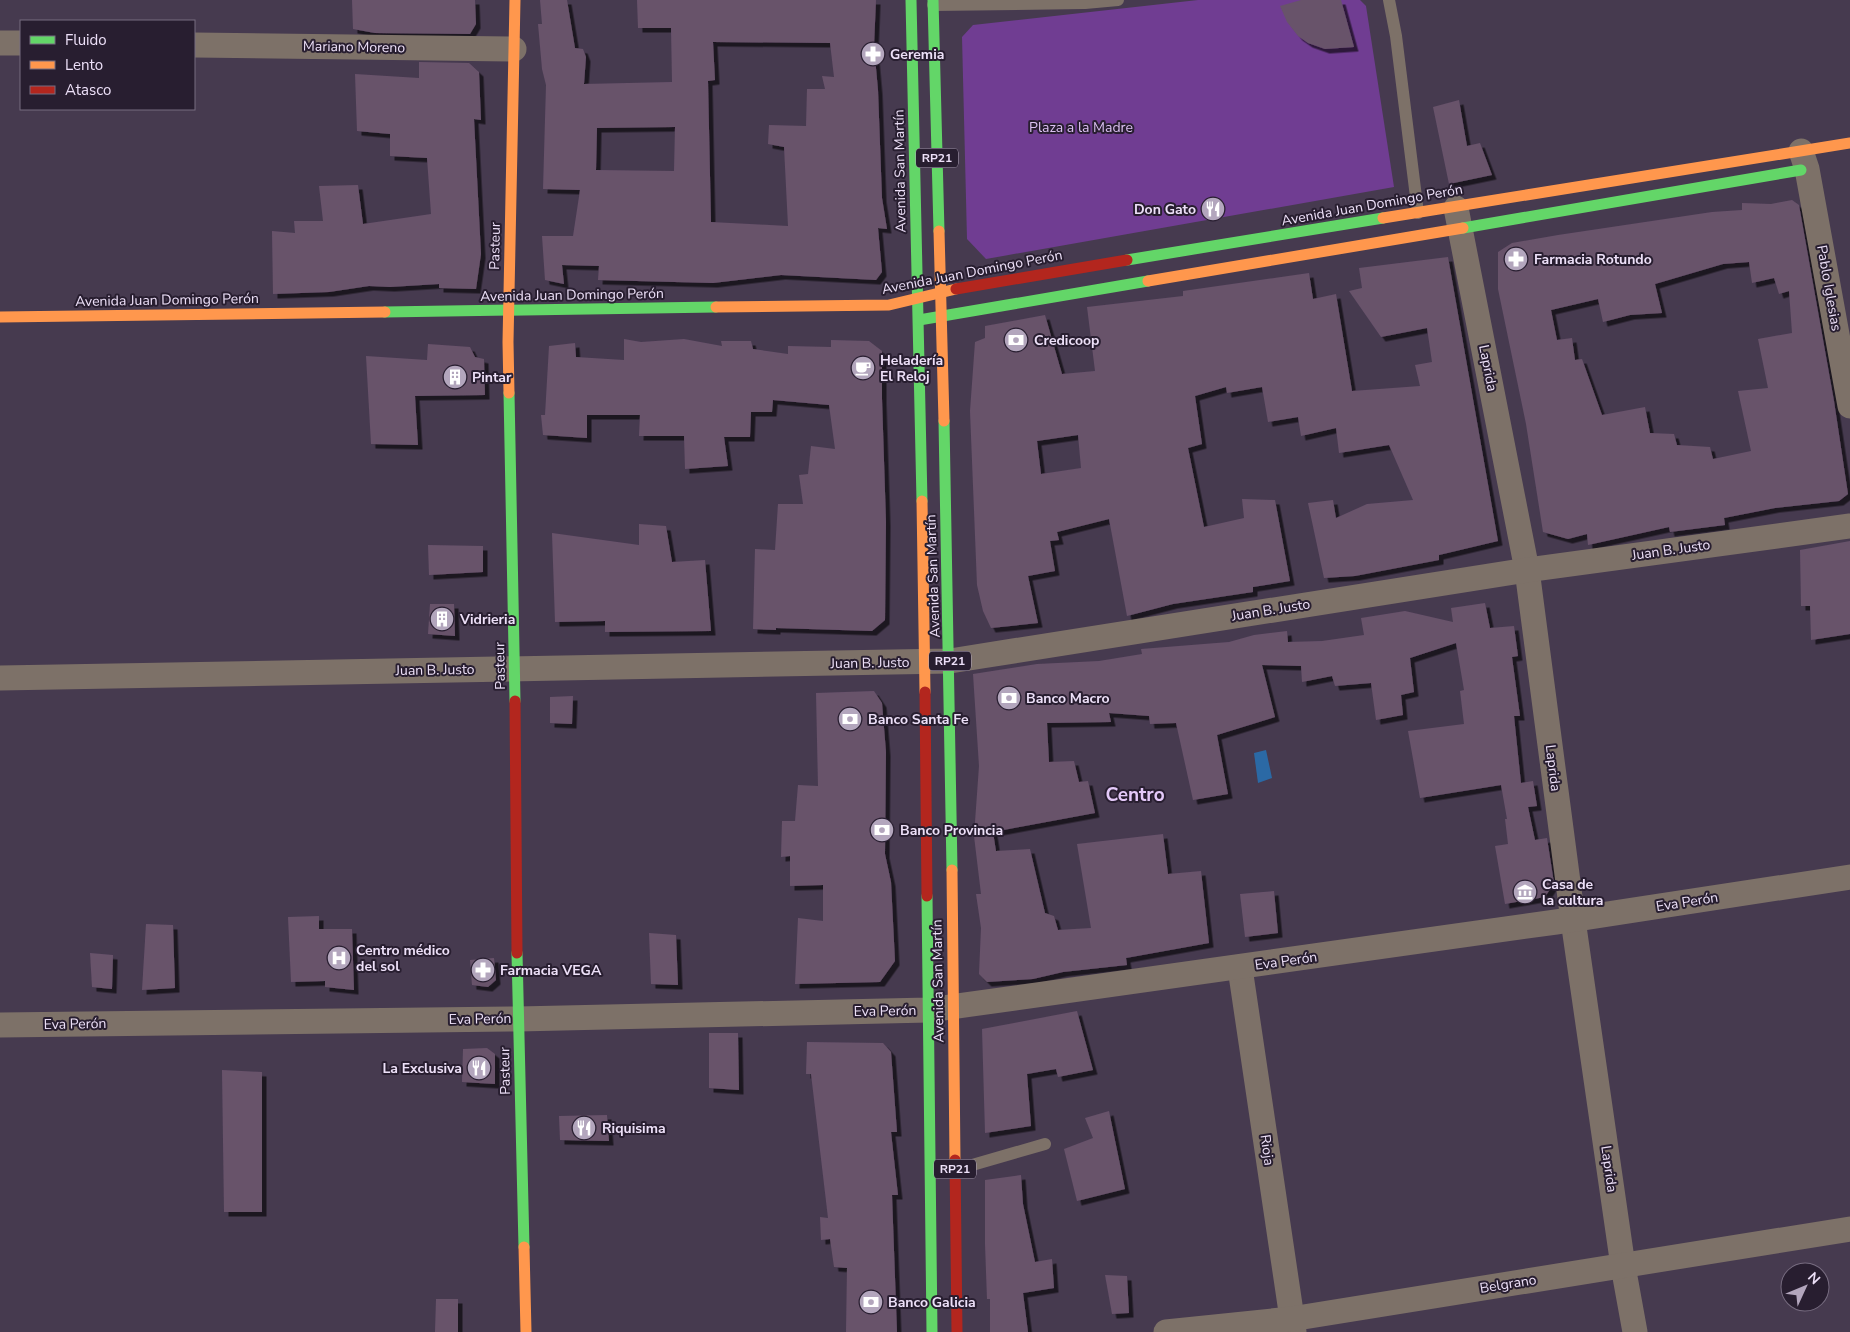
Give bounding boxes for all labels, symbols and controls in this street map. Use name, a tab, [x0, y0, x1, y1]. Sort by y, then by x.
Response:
legend	[20, 20, 195, 110]
text: Fluido	[65, 30, 107, 50]
street label: Mariano Moreno	[303, 37, 406, 57]
pharmacy icon: Geremia	[860, 41, 886, 67]
place label: Geremia	[890, 45, 944, 64]
text: Lento	[65, 55, 103, 75]
text: Atasco	[65, 80, 111, 100]
street label: Avenida San Martín	[889, 109, 911, 233]
park label: Plaza a la Madre	[1029, 118, 1133, 137]
road number: RP21	[916, 148, 958, 168]
street label: Avenida Juan Domingo Perón	[1280, 180, 1464, 230]
restaurant icon: Don Gato	[1200, 196, 1226, 222]
place label: Don Gato	[1134, 200, 1196, 219]
street label: Pasteur	[485, 222, 505, 270]
street label: Pablo Iglesias	[1812, 244, 1846, 333]
street label: Avenida Juan Domingo Perón	[880, 245, 1064, 299]
pharmacy icon: Farmacia Rotundo	[1503, 246, 1529, 272]
place label: Farmacia Rotundo	[1534, 250, 1652, 269]
street label: Avenida Juan Domingo Perón	[480, 284, 664, 306]
street label: Avenida Juan Domingo Perón	[75, 289, 259, 311]
bank icon: Credicoop	[1003, 327, 1029, 353]
place label: Credicoop	[1034, 331, 1099, 350]
street label: Laprida	[1474, 343, 1502, 393]
place label: Heladería El Reloj	[880, 351, 943, 386]
cafe icon: Heladería El Reloj	[850, 355, 876, 381]
building icon: Pintar	[442, 364, 468, 390]
place label: Pintar	[472, 368, 512, 387]
street label: Avenida San Martín	[921, 514, 945, 638]
street label: Juan B. Justo	[1629, 535, 1712, 565]
street label: Juan B. Justo	[1229, 594, 1312, 626]
building icon: Vidrieria	[429, 606, 455, 632]
place label: Vidrieria	[459, 610, 515, 629]
street label: Pasteur	[490, 642, 510, 690]
road number: RP21	[929, 651, 971, 670]
street label: Juan B. Justo	[829, 653, 910, 673]
street label: Juan B. Justo	[394, 660, 475, 680]
bank icon: Banco Macro	[996, 685, 1022, 711]
place label: Banco Macro	[1026, 689, 1110, 708]
bank icon: Banco Santa Fe	[837, 706, 863, 732]
place label: Banco Santa Fe	[868, 710, 969, 729]
street label: Laprida	[1541, 744, 1565, 792]
district label: Centro	[1105, 782, 1165, 808]
bank icon: Banco Provincia	[869, 817, 895, 843]
place label: Banco Provincia	[900, 821, 1003, 840]
place label: Casa de la cultura	[1542, 875, 1603, 910]
museum icon: Casa de la cultura	[1512, 879, 1538, 905]
street label: Eva Perón	[1655, 888, 1719, 916]
street label: Avenida San Martín	[927, 919, 949, 1043]
place label: Centro médico del sol	[356, 941, 450, 976]
hospital icon: Centro médico del sol	[326, 945, 352, 971]
street label: Eva Perón	[1254, 947, 1318, 975]
pharmacy icon: Farmacia VEGA	[470, 957, 496, 983]
place label: Farmacia VEGA	[500, 961, 602, 980]
street label: Eva Perón	[853, 1001, 917, 1021]
street label: Eva Perón	[448, 1009, 512, 1029]
street label: Eva Perón	[43, 1014, 107, 1034]
street label: Pasteur	[495, 1047, 515, 1095]
restaurant icon: La Exclusiva	[466, 1055, 492, 1081]
place label: La Exclusiva	[382, 1059, 462, 1078]
restaurant icon: Riquisima	[571, 1115, 597, 1141]
place label: Riquisima	[602, 1119, 666, 1138]
street label: Rioja	[1255, 1133, 1279, 1167]
street label: Laprida	[1596, 1144, 1622, 1194]
road number: RP21	[934, 1160, 976, 1178]
north arrow	[1780, 1262, 1830, 1312]
text: N	[1804, 1268, 1824, 1289]
street label: Belgrano	[1478, 1270, 1538, 1298]
bank icon: Banco Galicia	[858, 1289, 884, 1315]
place label: Banco Galicia	[888, 1293, 976, 1312]

